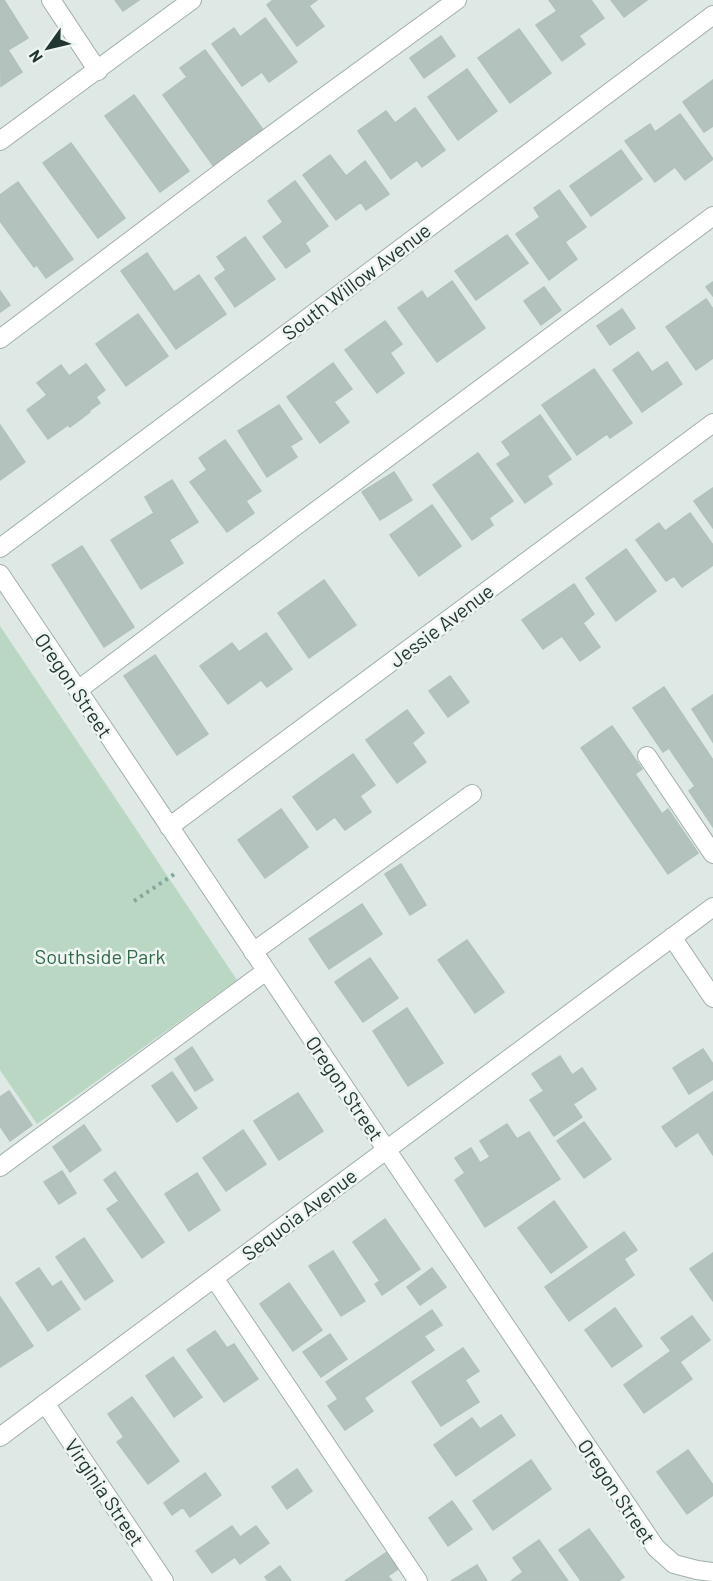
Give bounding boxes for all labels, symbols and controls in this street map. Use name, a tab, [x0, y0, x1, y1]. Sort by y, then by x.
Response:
north arrow	[18, 18, 78, 78]
text: N	[24, 47, 46, 66]
street label: South Willow Avenue	[277, 217, 435, 345]
street label: Jessie Avenue	[384, 578, 498, 672]
street label: Oregon Street	[30, 628, 118, 742]
park label: Southside Park	[35, 944, 165, 968]
street label: Oregon Street	[301, 1031, 389, 1145]
street label: Sequoia Avenue	[237, 1163, 361, 1265]
street label: Virginia Street	[60, 1434, 150, 1550]
street label: Oregon Street	[573, 1434, 661, 1548]

